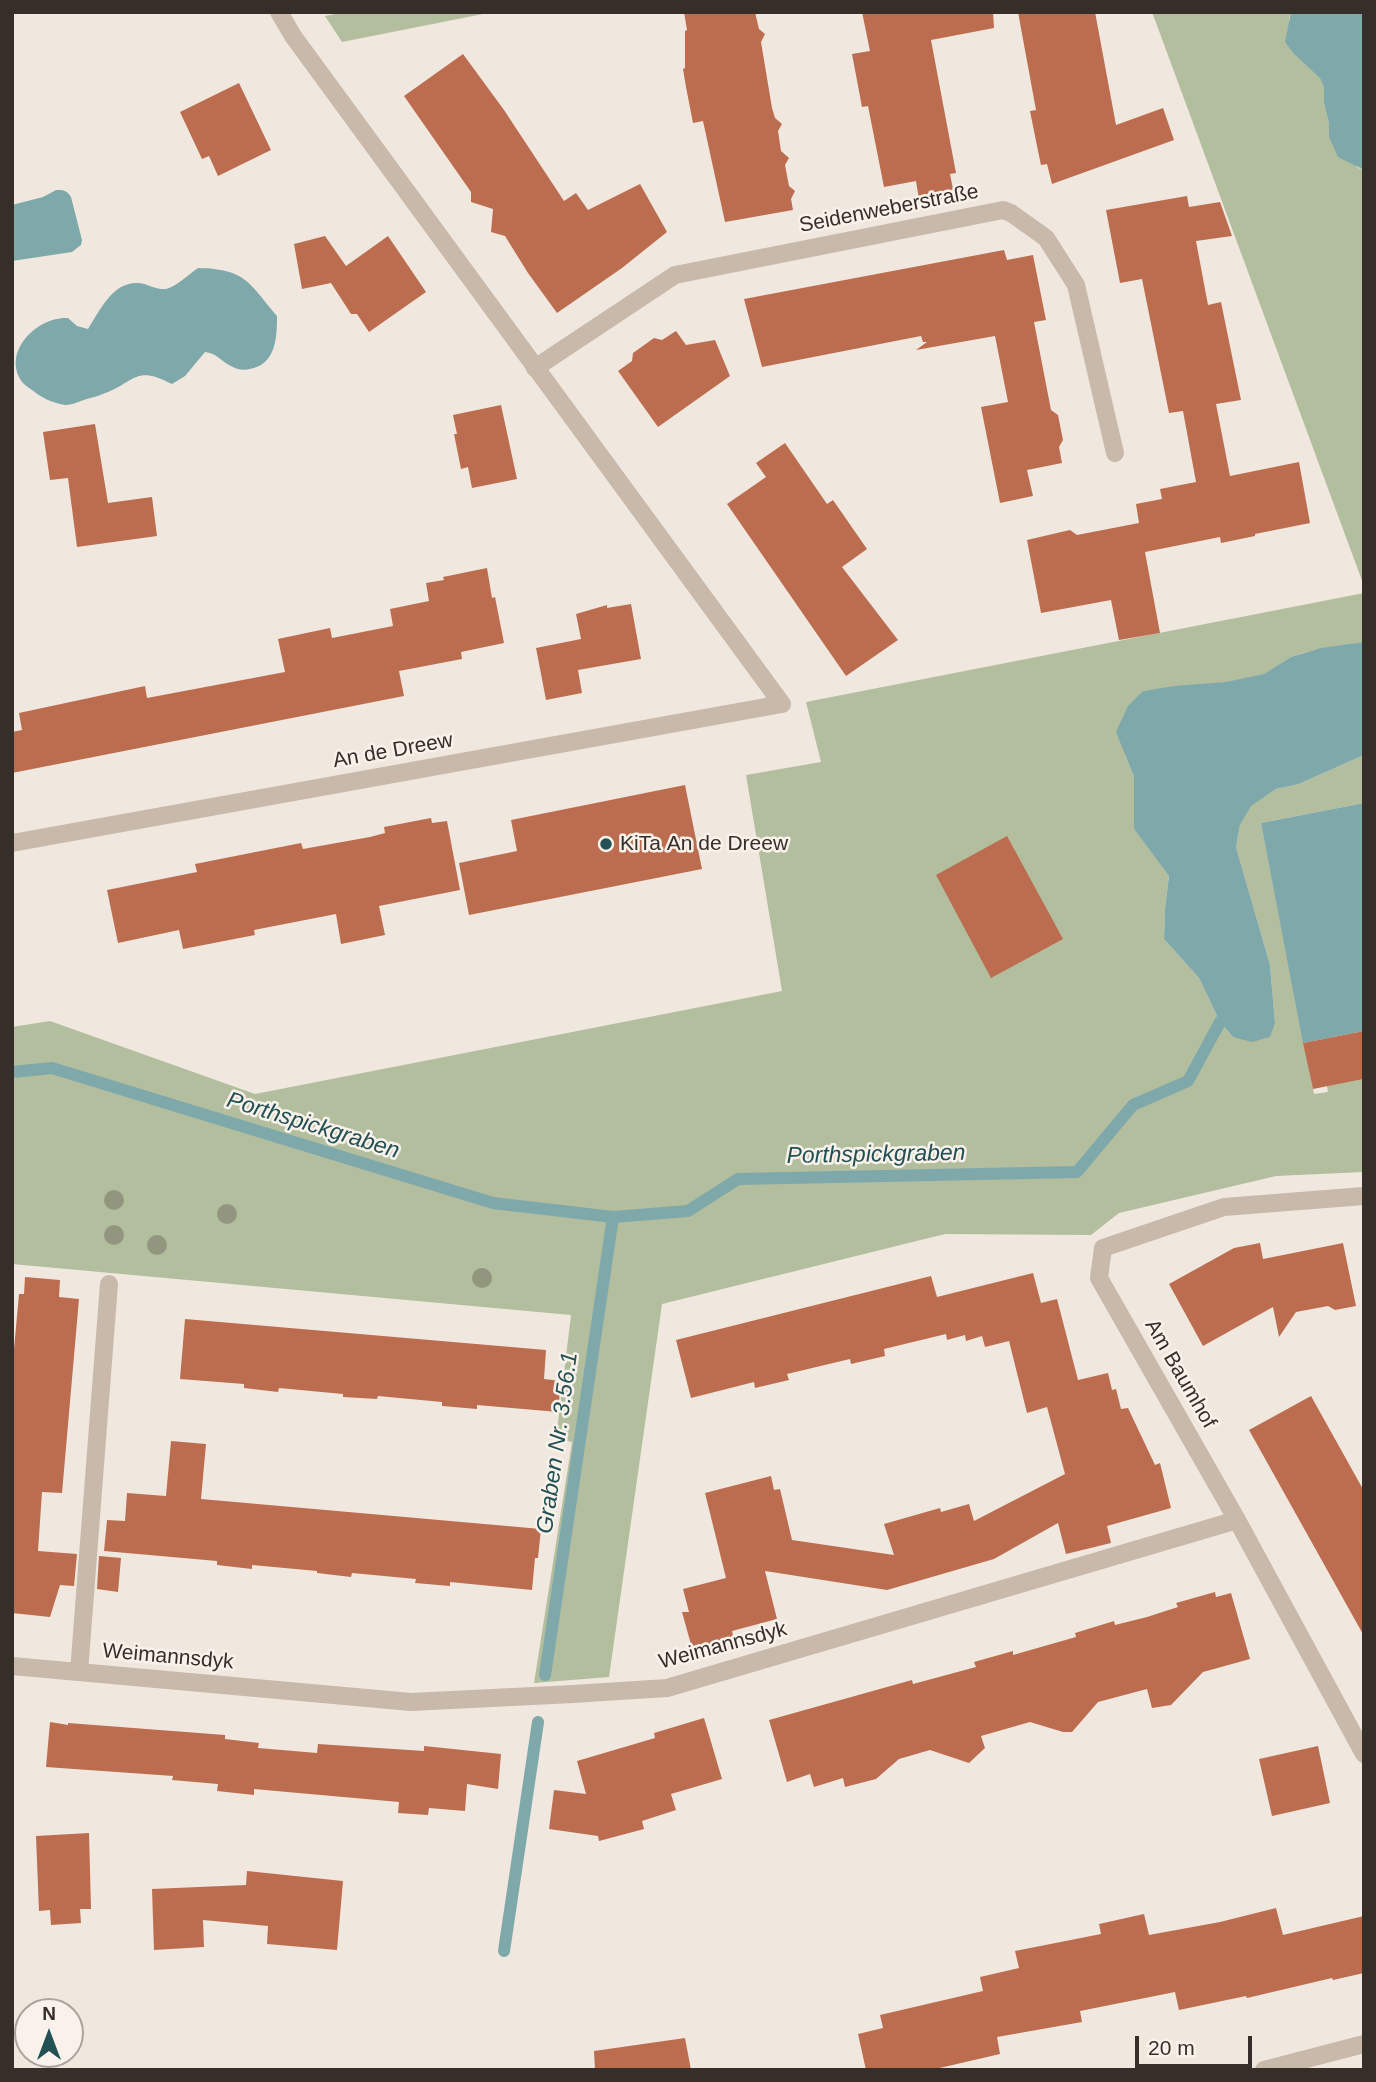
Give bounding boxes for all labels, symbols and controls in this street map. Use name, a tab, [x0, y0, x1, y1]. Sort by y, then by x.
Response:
street label: Seidenweberstraße	[797, 179, 981, 239]
street label: An de Dreew	[331, 728, 455, 774]
place label: KiTa An de Dreew	[620, 831, 788, 857]
marker: KiTa An de Dreew	[598, 836, 614, 852]
water label: Porthspickgraben	[223, 1087, 403, 1165]
water label: Porthspickgraben	[786, 1140, 966, 1170]
street label: Am Baumhof	[1139, 1315, 1221, 1433]
water label: Graben Nr. 3.56.1	[532, 1350, 584, 1536]
street label: Weimannsdyk	[656, 1617, 790, 1675]
street label: Weimannsdyk	[101, 1639, 235, 1675]
north arrow	[14, 1998, 84, 2068]
text: N	[42, 2003, 56, 2024]
scale bar	[1138, 2022, 1255, 2066]
text: 20 m	[1148, 2036, 1195, 2059]

